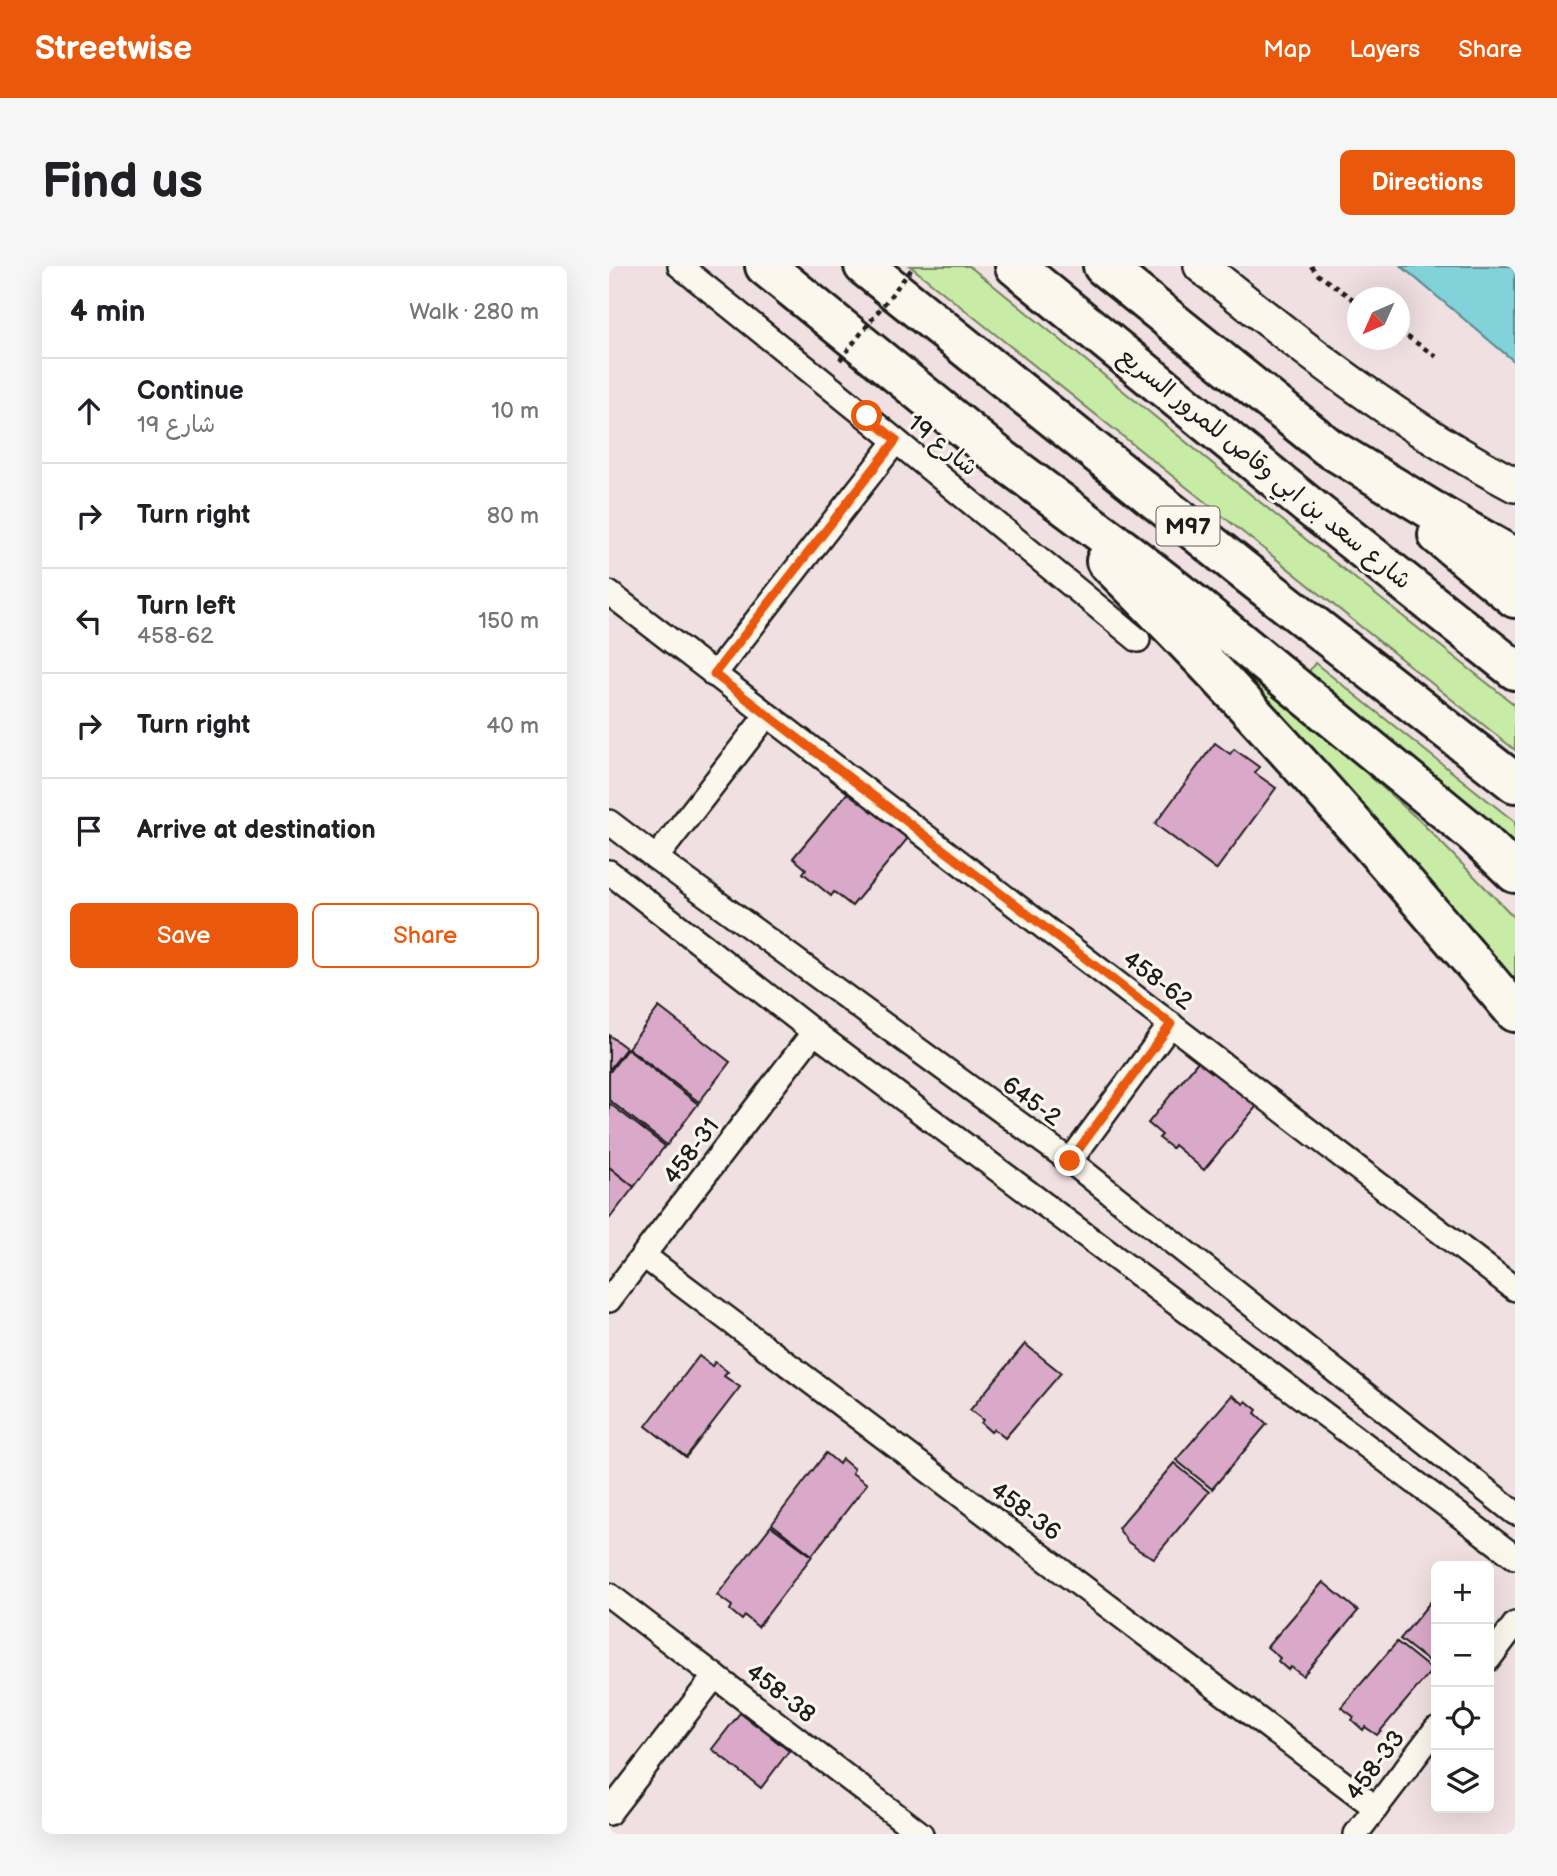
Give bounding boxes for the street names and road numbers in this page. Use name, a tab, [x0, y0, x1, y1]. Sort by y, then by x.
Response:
street label: شارع سعد بن ابي وقاص للمرور السريع	[1109, 341, 1417, 600]
street label: شارع 19	[901, 408, 984, 484]
road number: M97	[1157, 507, 1219, 546]
street label: 458-62	[1117, 945, 1198, 1016]
street label: 645-2	[996, 1070, 1067, 1133]
street label: 458-31	[657, 1113, 726, 1190]
street label: 458-36	[985, 1476, 1067, 1547]
street label: 458-38	[740, 1657, 821, 1729]
street label: 458-33	[1340, 1724, 1411, 1806]

